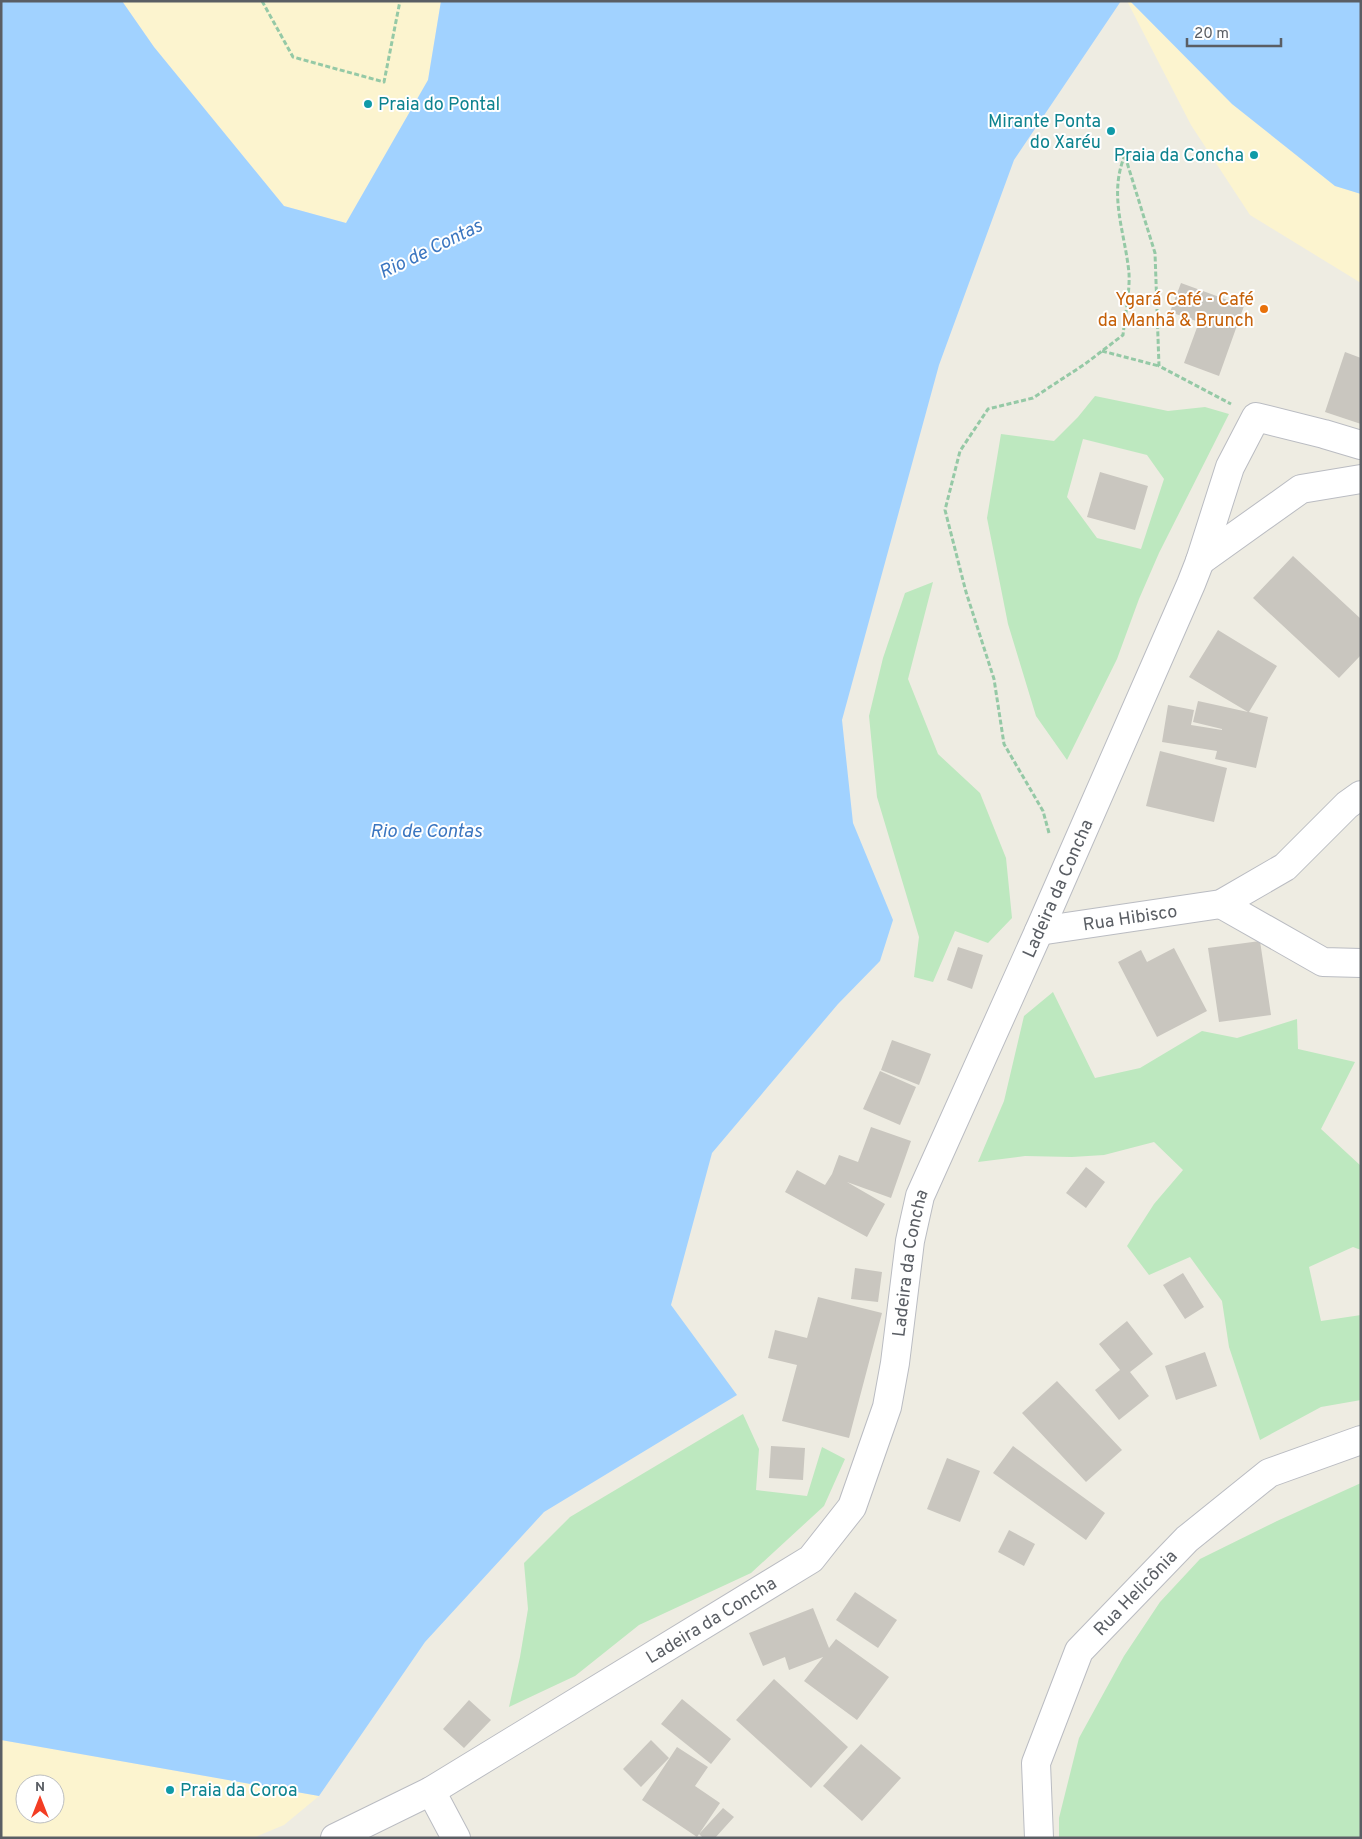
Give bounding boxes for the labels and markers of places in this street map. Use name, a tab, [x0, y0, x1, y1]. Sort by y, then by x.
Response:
place label: Praia do Pontal	[378, 94, 500, 117]
marker: Praia do Pontal	[362, 98, 374, 110]
place label: Mirante Ponta do Xaréu	[988, 111, 1101, 155]
marker: Mirante Ponta do Xaréu	[1105, 125, 1117, 137]
place label: Praia da Concha	[1114, 145, 1244, 168]
marker: Praia da Concha	[1248, 149, 1260, 161]
place label: Ygará Café - Café da Manhã & Brunch	[1098, 289, 1254, 333]
marker: Ygará Café - Café da Manhã & Brunch	[1258, 303, 1270, 315]
place label: Praia da Coroa	[180, 1780, 298, 1803]
marker: Praia da Coroa	[164, 1784, 176, 1796]

